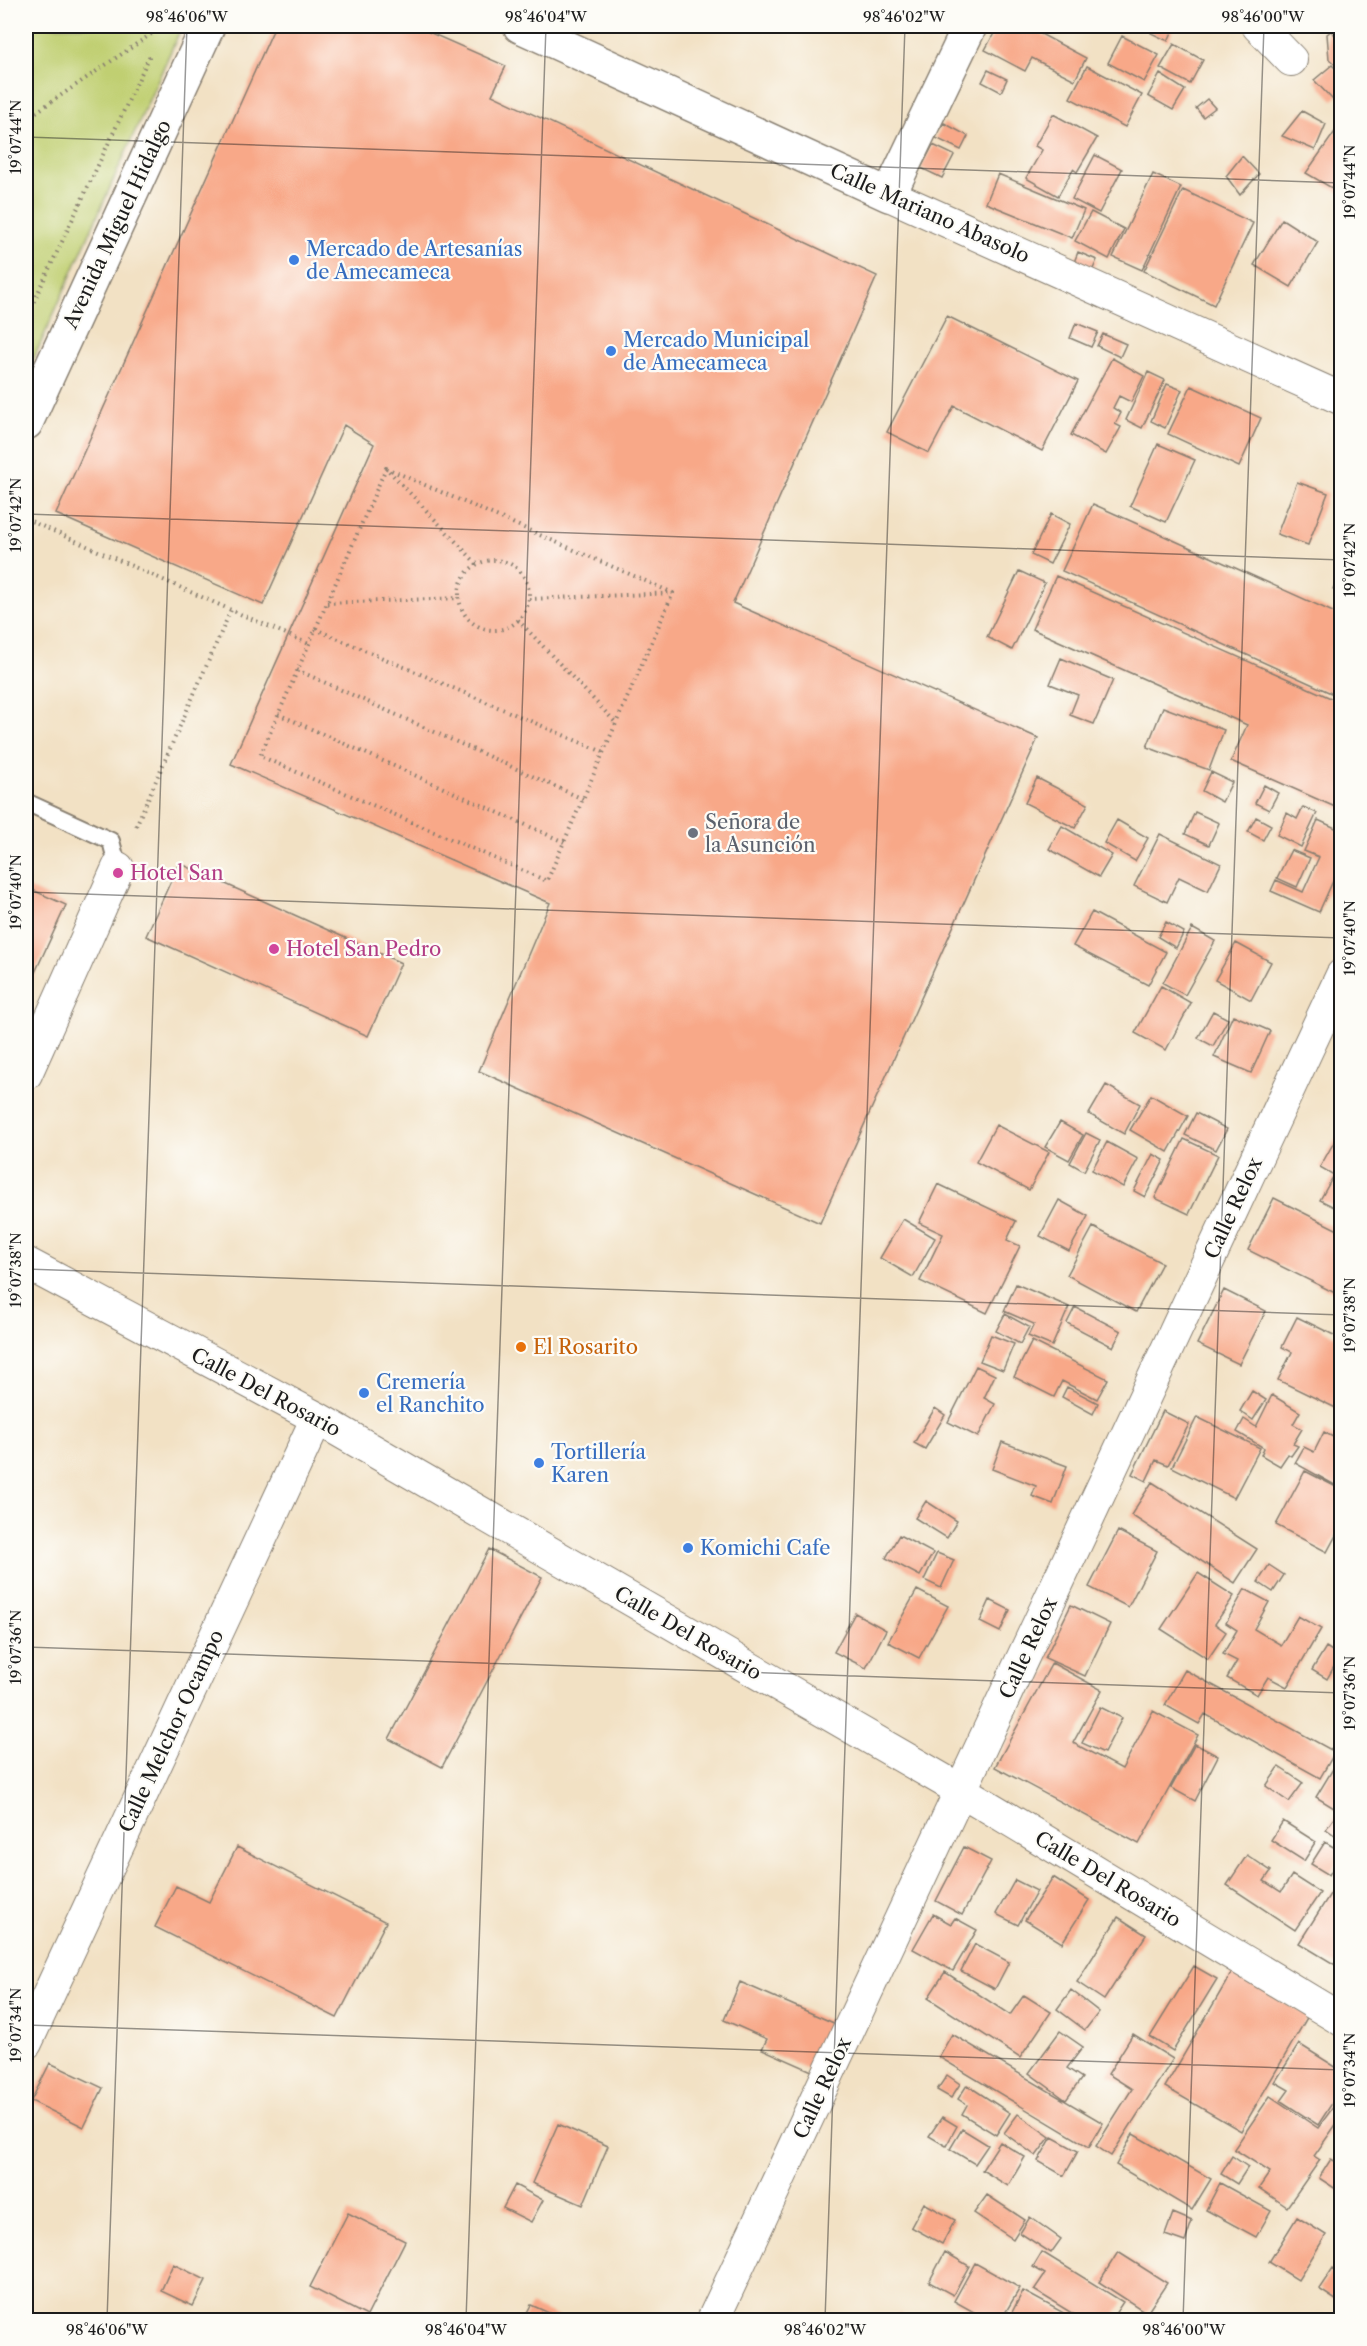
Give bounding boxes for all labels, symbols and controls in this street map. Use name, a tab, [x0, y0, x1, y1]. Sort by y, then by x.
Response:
text: 98°46'06"W	[146, 7, 229, 26]
text: 98°46'04"W	[505, 7, 588, 26]
text: 98°46'02"W	[863, 7, 946, 26]
text: 98°46'00"W	[1221, 7, 1305, 26]
text: 19°07'44"N	[6, 100, 25, 174]
street label: Avenida Miguel Hidalgo	[58, 116, 176, 333]
text: 19°07'44"N	[1340, 145, 1359, 219]
street label: Calle Mariano Abasolo	[826, 158, 1034, 268]
place label: Mercado de Artesanías de Amecameca	[306, 237, 522, 284]
marker: Mercado de Artesanías de Amecameca	[287, 253, 301, 267]
place label: Mercado Municipal de Amecameca	[623, 328, 809, 375]
marker: Mercado Municipal de Amecameca	[604, 344, 618, 358]
text: 19°07'42"N	[6, 478, 25, 552]
text: 19°07'42"N	[1340, 523, 1359, 597]
place label: Señora de la Asunción	[705, 810, 816, 857]
marker: Señora de la Asunción	[686, 826, 700, 840]
text: 19°07'40"N	[6, 854, 25, 930]
place label: Hotel San	[130, 861, 224, 885]
marker: Hotel San	[111, 866, 125, 880]
text: 19°07'40"N	[1340, 900, 1359, 976]
place label: Hotel San Pedro	[286, 937, 441, 961]
marker: Hotel San Pedro	[267, 942, 281, 956]
street label: Calle Relox	[1199, 1153, 1267, 1263]
text: 19°07'38"N	[6, 1232, 25, 1308]
text: 19°07'38"N	[1340, 1277, 1359, 1353]
place label: El Rosarito	[533, 1335, 638, 1359]
marker: El Rosarito	[514, 1340, 528, 1354]
street label: Calle Del Rosario	[187, 1342, 345, 1442]
place label: Cremería el Ranchito	[376, 1370, 485, 1417]
marker: Cremería el Ranchito	[357, 1386, 371, 1400]
place label: Tortillería Karen	[551, 1440, 646, 1487]
marker: Tortillería Karen	[532, 1456, 546, 1470]
place label: Komichi Cafe	[700, 1536, 830, 1560]
marker: Komichi Cafe	[681, 1541, 695, 1555]
street label: Calle Del Rosario	[610, 1581, 766, 1685]
street label: Calle Relox	[994, 1593, 1062, 1703]
text: 19°07'36"N	[6, 1610, 25, 1684]
street label: Calle Melchor Ocampo	[113, 1626, 229, 1836]
text: 19°07'36"N	[1340, 1656, 1359, 1730]
street label: Calle Del Rosario	[1031, 1826, 1185, 1932]
text: 19°07'34"N	[6, 1988, 25, 2062]
street label: Calle Relox	[788, 2033, 856, 2143]
text: 19°07'34"N	[1340, 2033, 1359, 2107]
text: 98°46'06"W	[66, 2320, 149, 2339]
text: 98°46'04"W	[425, 2320, 508, 2339]
text: 98°46'02"W	[784, 2320, 867, 2339]
text: 98°46'00"W	[1142, 2320, 1226, 2339]

